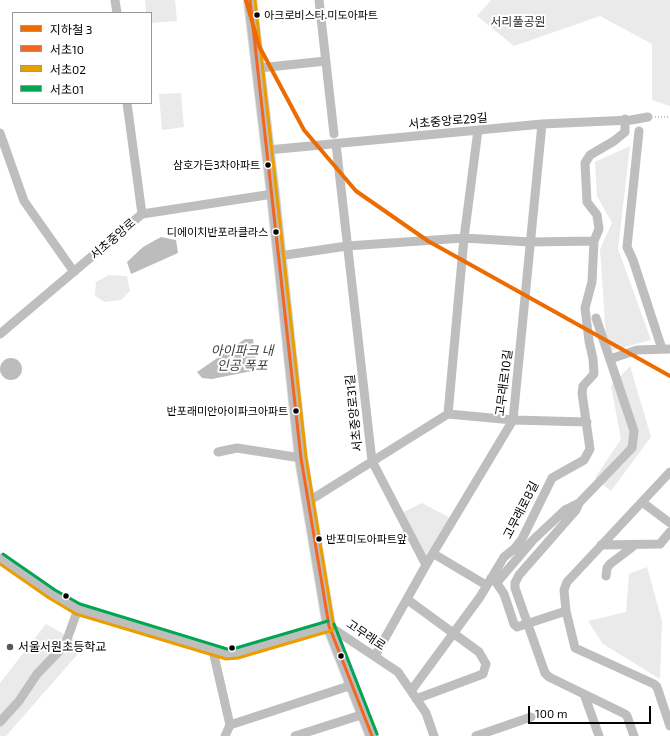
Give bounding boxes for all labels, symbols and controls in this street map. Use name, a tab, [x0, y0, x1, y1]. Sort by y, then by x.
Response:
place label: 아크로비스타.미도아파트	[264, 8, 378, 22]
marker: 아크로비스타.미도아파트	[252, 10, 262, 20]
legend	[12, 12, 152, 104]
park label: 서리풀공원	[490, 15, 546, 29]
text: 지하철 3	[50, 22, 92, 36]
text: 서초10	[50, 42, 84, 56]
text: 서초02	[50, 62, 86, 76]
text: 서초01	[50, 82, 84, 96]
street label: 서초중앙로29길	[408, 110, 488, 132]
place label: 삼호가든3차아파트	[173, 158, 260, 172]
marker: 삼호가든3차아파트	[263, 160, 273, 170]
street label: 서초중앙로	[87, 215, 139, 263]
place label: 디에이치반포라클라스	[167, 225, 268, 239]
marker: 디에이치반포라클라스	[271, 227, 281, 237]
water label: 아이파크 내 인공 폭포	[211, 343, 273, 374]
street label: 고무래로10길	[493, 349, 515, 417]
street label: 서초중앙로31길	[343, 374, 365, 452]
place label: 반포래미안아이파크아파트	[167, 404, 288, 418]
marker: 반포래미안아이파크아파트	[291, 406, 301, 416]
street label: 고무래로8길	[500, 479, 542, 541]
place label: 반포미도아파트앞	[326, 532, 407, 546]
marker: 반포미도아파트앞	[314, 534, 324, 544]
unlabelled marker	[61, 591, 71, 601]
street label: 고무래로	[344, 617, 388, 653]
place label: 서울서원초등학교	[18, 640, 106, 654]
marker: 서울서원초등학교	[5, 642, 15, 652]
unlabelled marker	[227, 643, 237, 653]
unlabelled marker	[336, 651, 346, 661]
scale bar	[530, 698, 653, 724]
text: 100 m	[535, 706, 567, 720]

